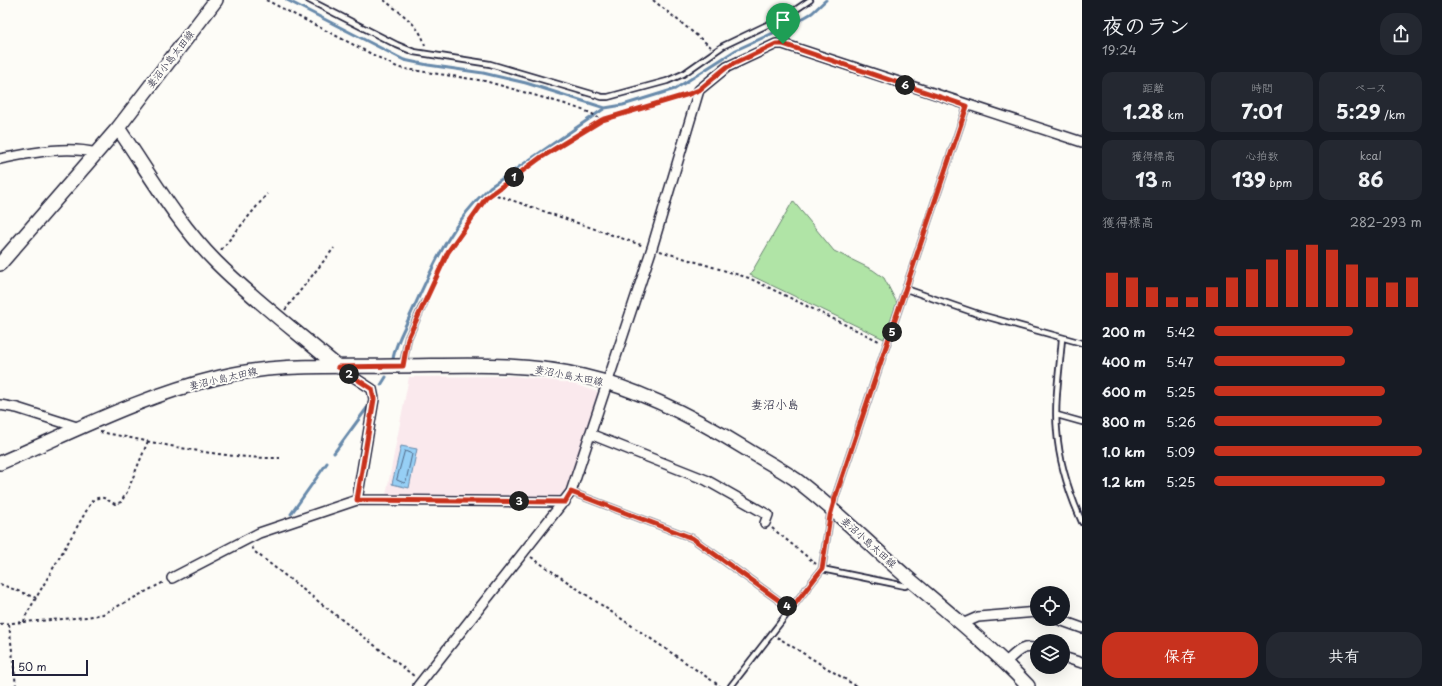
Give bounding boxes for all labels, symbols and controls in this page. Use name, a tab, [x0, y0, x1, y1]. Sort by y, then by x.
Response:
pin	[766, 3, 800, 44]
text: 夜のラン	[1102, 8, 1190, 41]
icon: arrive	[772, 9, 794, 31]
button: share	[1380, 13, 1422, 55]
street label: 妻沼小島太田線	[142, 26, 197, 91]
text: 19:24	[1102, 40, 1137, 59]
pin: 6	[895, 75, 915, 95]
text: 6	[901, 76, 909, 93]
text: 距離	[1142, 79, 1164, 96]
text: 時間	[1251, 79, 1273, 96]
text: ペース	[1354, 79, 1387, 96]
text: 1.28	[1123, 96, 1164, 126]
text: 7:01	[1241, 96, 1283, 126]
text: 5:29	[1336, 96, 1381, 126]
text: km	[1164, 106, 1184, 123]
text: /km	[1381, 106, 1405, 123]
text: 獲得標高	[1131, 147, 1175, 164]
text: 心拍数	[1245, 147, 1278, 164]
text: kcal	[1360, 147, 1382, 164]
text: 13	[1135, 164, 1158, 194]
text: 139	[1232, 164, 1266, 194]
text: 86	[1358, 164, 1383, 194]
pin: 1	[504, 167, 524, 187]
text: 1	[511, 168, 517, 185]
text: m	[1158, 174, 1171, 191]
text: bpm	[1266, 174, 1292, 191]
text: 獲得標高	[1102, 212, 1154, 231]
text: 282–293 m	[1350, 212, 1422, 231]
pin: 5	[882, 322, 902, 342]
text: 200 m	[1102, 322, 1146, 341]
text: 5:42	[1166, 322, 1195, 341]
text: 5	[888, 323, 896, 340]
text: 400 m	[1102, 352, 1146, 371]
text: 5:47	[1166, 352, 1193, 371]
street label: 妻沼小島太田線	[533, 360, 605, 389]
street label: 妻沼小島太田線	[187, 362, 259, 393]
pin: 2	[339, 364, 359, 384]
text: 2	[345, 365, 353, 382]
text: 600 m	[1102, 382, 1146, 401]
text: 5:25	[1166, 382, 1195, 401]
district label: 妻沼小島	[751, 395, 799, 413]
text: 800 m	[1102, 412, 1145, 431]
text: 5:26	[1166, 412, 1196, 431]
text: 1.0 km	[1102, 442, 1145, 461]
text: 5:09	[1166, 442, 1195, 461]
text: 1.2 km	[1102, 472, 1145, 491]
text: 5:25	[1166, 472, 1195, 491]
pin: 3	[509, 491, 529, 511]
text: 3	[515, 492, 523, 509]
street label: 妻沼小島太田線	[838, 513, 900, 571]
map controls	[1030, 586, 1070, 674]
button: locate	[1030, 586, 1070, 626]
pin: 4	[777, 596, 797, 616]
text: 4	[783, 597, 791, 614]
button: 保存	[1102, 632, 1258, 678]
button: 共有	[1266, 632, 1422, 678]
button: layers	[1030, 634, 1070, 674]
scale bar	[12, 658, 88, 677]
text: 50 m	[18, 658, 47, 675]

